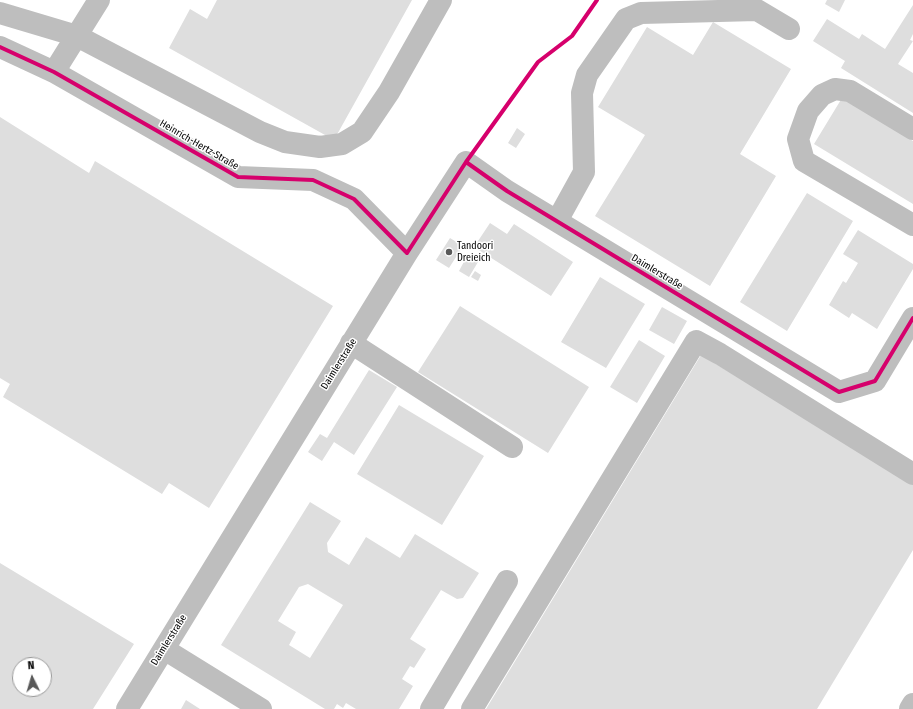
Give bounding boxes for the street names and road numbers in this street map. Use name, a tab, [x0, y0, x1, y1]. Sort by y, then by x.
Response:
street label: Heinrich-Hertz-Straße	[157, 117, 241, 173]
street label: Daimlerstraße	[629, 252, 685, 292]
street label: Daimlerstraße	[319, 336, 359, 392]
street label: Daimlerstraße	[149, 612, 189, 668]

